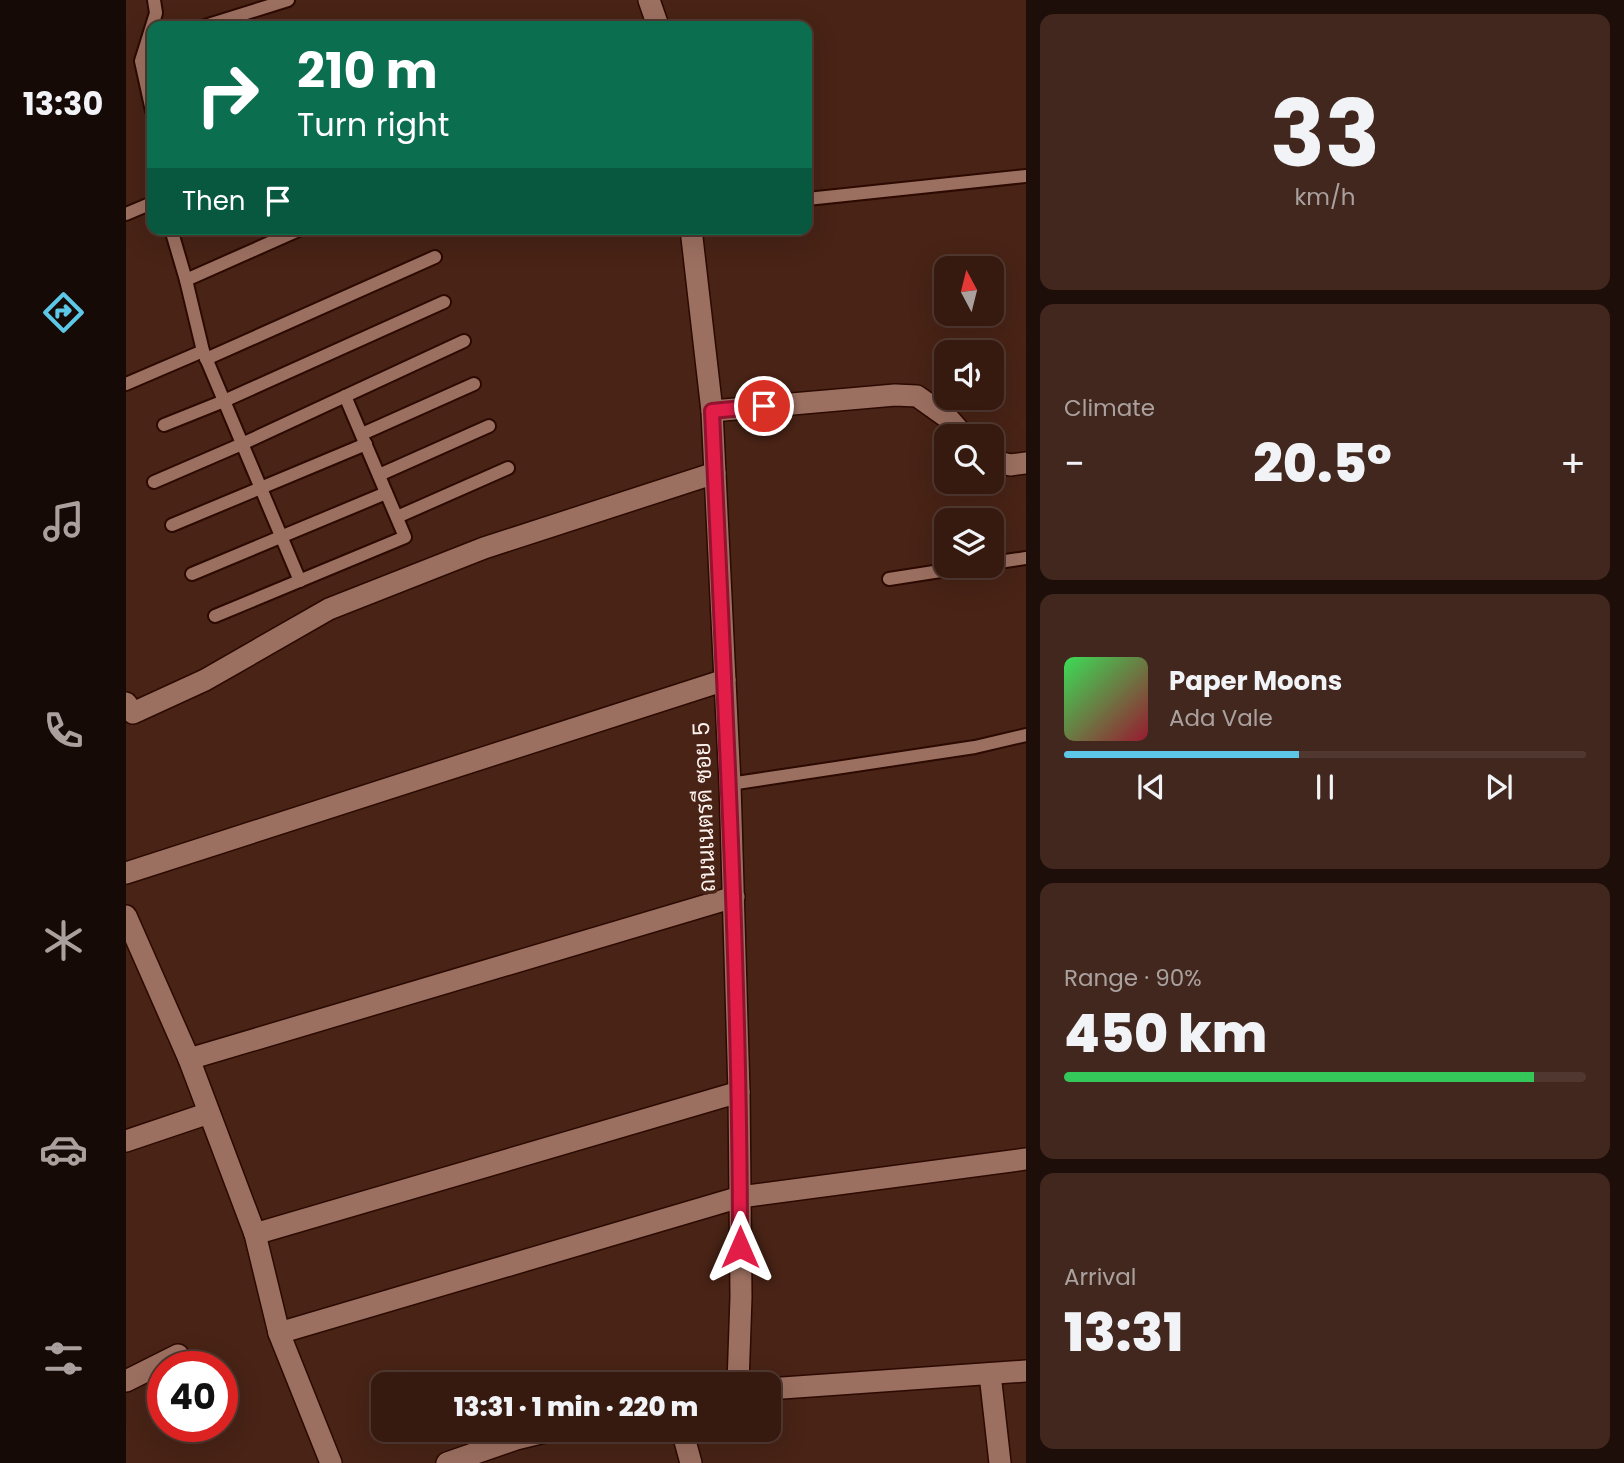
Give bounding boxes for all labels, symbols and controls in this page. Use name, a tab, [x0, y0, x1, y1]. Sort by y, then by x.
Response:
text: 210 m	[297, 37, 438, 105]
icon: right	[182, 49, 273, 140]
text: 33	[1270, 70, 1380, 198]
text: 13:30	[23, 81, 103, 126]
text: Turn right	[297, 102, 449, 147]
text: km/h	[1294, 181, 1356, 213]
icon: arrive	[259, 182, 297, 220]
text: Then	[182, 183, 245, 219]
north arrow	[934, 256, 1004, 326]
map controls	[934, 256, 1004, 578]
icon: directions	[39, 288, 88, 337]
button: sound	[934, 340, 1004, 410]
pin	[734, 376, 794, 436]
icon: arrive	[745, 387, 783, 425]
text: Climate	[1064, 392, 1155, 424]
button: search	[934, 424, 1004, 494]
text: 20.5°	[1253, 427, 1392, 500]
text: −	[1064, 437, 1085, 490]
text: +	[1560, 437, 1586, 490]
icon: music	[39, 497, 88, 546]
button: layers	[934, 508, 1004, 578]
text: Paper Moons	[1169, 663, 1342, 699]
text: Ada Vale	[1169, 702, 1273, 734]
icon: phone	[39, 706, 88, 755]
street label: ถนนเนตรดี ซอย 5	[685, 721, 723, 893]
icon: previous	[1132, 768, 1170, 806]
icon: pause	[1306, 768, 1344, 806]
icon: next	[1480, 768, 1518, 806]
icon: climate	[39, 916, 88, 965]
text: Range · 90%	[1064, 962, 1202, 994]
text: 450 km	[1064, 997, 1267, 1070]
icon: car	[39, 1125, 88, 1174]
position arrow	[703, 1210, 777, 1284]
text: Arrival	[1064, 1261, 1136, 1293]
text: 13:31	[1064, 1296, 1183, 1369]
icon: filters	[39, 1334, 88, 1383]
speed limit sign: 40	[147, 1351, 238, 1442]
text: 13:31 · 1 min · 220 m	[454, 1389, 698, 1425]

